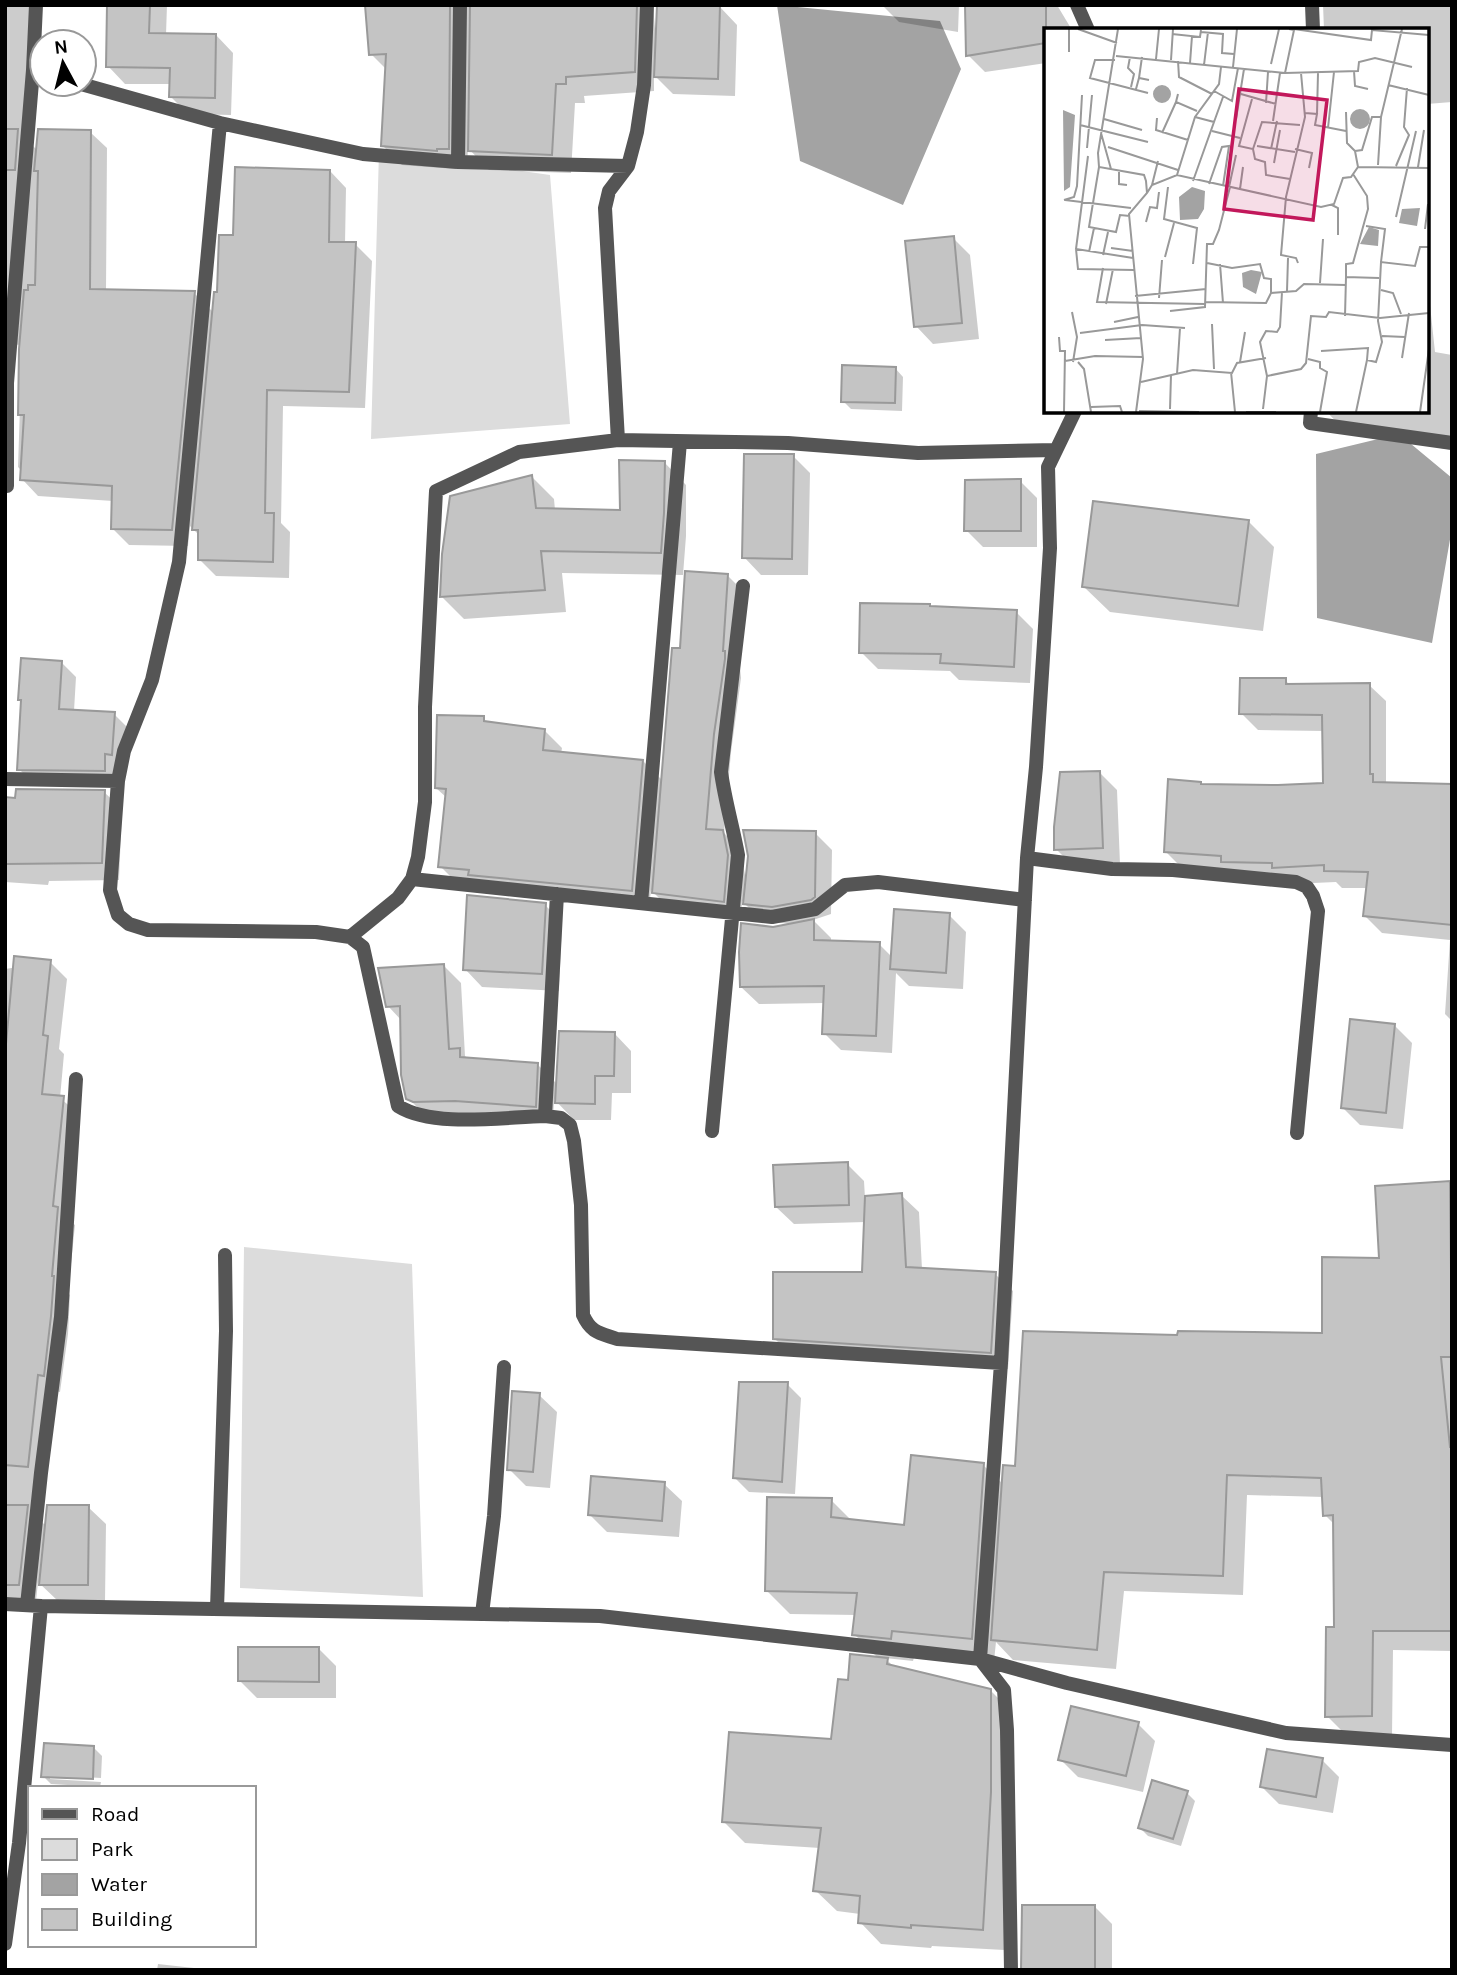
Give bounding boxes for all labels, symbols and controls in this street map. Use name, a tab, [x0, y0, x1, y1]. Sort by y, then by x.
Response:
north arrow	[28, 28, 98, 98]
inset map	[1044, 28, 1429, 413]
text: N	[53, 35, 69, 59]
legend	[28, 1786, 256, 1947]
text: Road	[91, 1802, 139, 1826]
text: Park	[91, 1837, 134, 1861]
text: Water	[91, 1872, 147, 1896]
text: Building	[91, 1907, 172, 1931]

